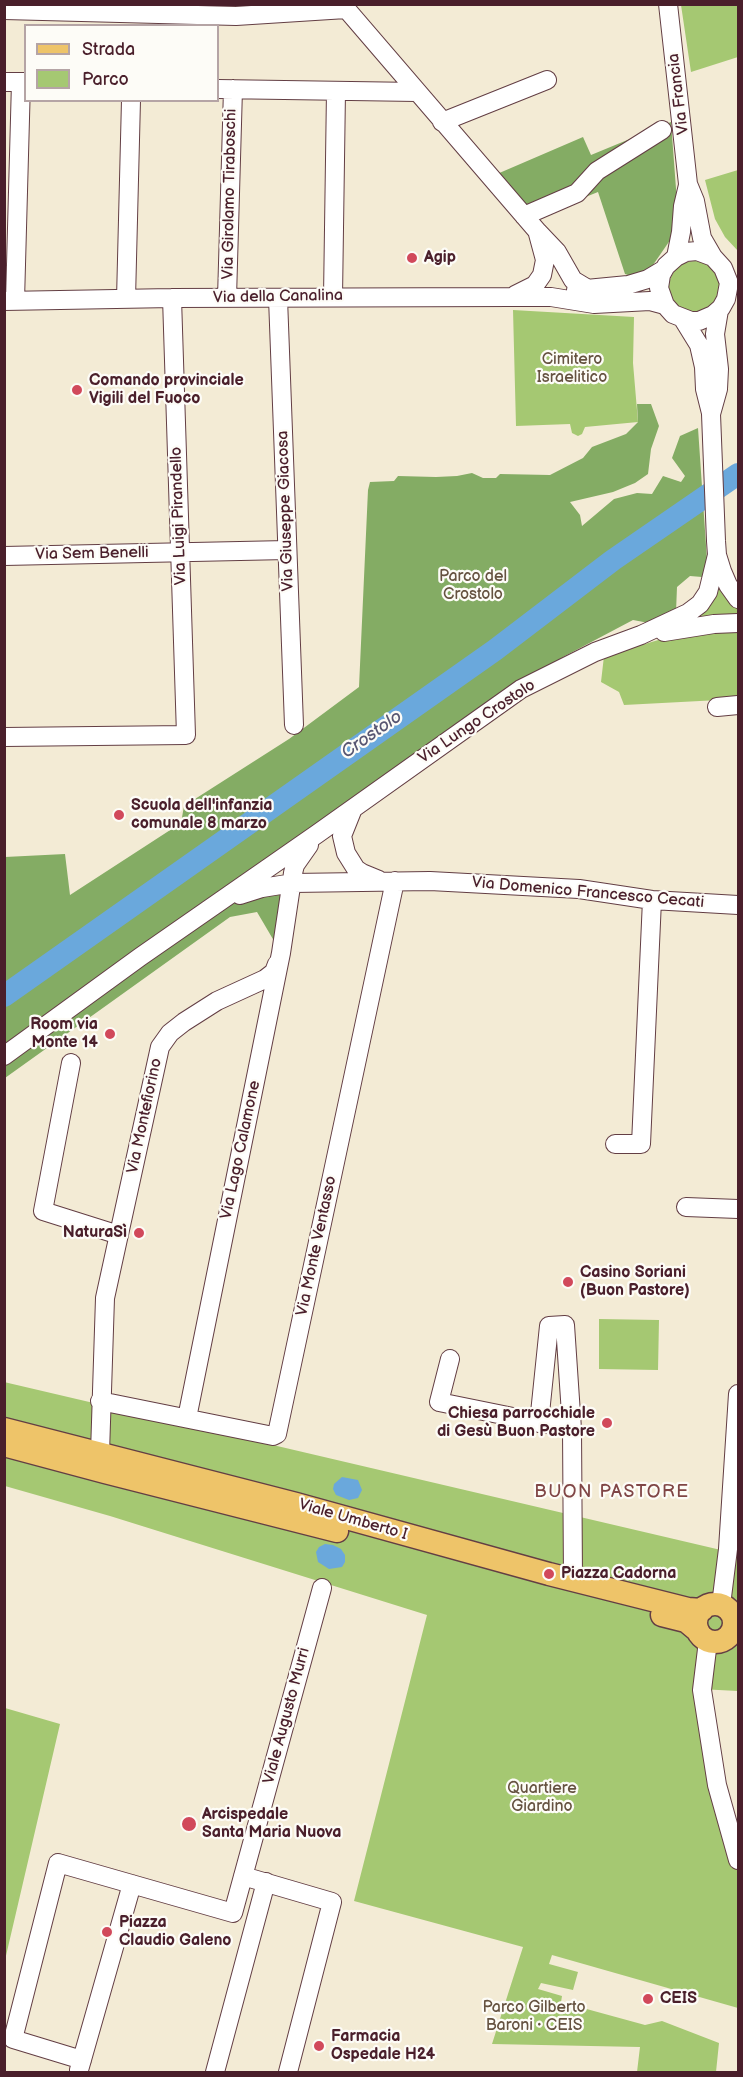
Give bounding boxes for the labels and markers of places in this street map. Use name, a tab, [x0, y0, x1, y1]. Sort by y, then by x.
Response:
place label: Agip	[424, 248, 456, 268]
marker: Agip	[405, 251, 419, 265]
place label: Comando provinciale Vigili del Fuoco	[89, 371, 244, 409]
marker: Comando provinciale Vigili del Fuoco	[70, 383, 84, 397]
place label: Scuola dell'infanzia comunale 8 marzo	[131, 796, 273, 834]
marker: Scuola dell'infanzia comunale 8 marzo	[112, 808, 126, 822]
place label: Room via Monte 14	[30, 1015, 98, 1053]
marker: Room via Monte 14	[103, 1027, 117, 1041]
place label: NaturaSì	[63, 1223, 127, 1243]
marker: NaturaSì	[132, 1226, 146, 1240]
place label: Casino Soriani (Buon Pastore)	[580, 1263, 690, 1301]
marker: Casino Soriani (Buon Pastore)	[561, 1275, 575, 1289]
place label: Chiesa parrocchiale di Gesù Buon Pastore	[437, 1404, 595, 1442]
marker: Chiesa parrocchiale di Gesù Buon Pastore	[600, 1416, 614, 1430]
place label: Piazza Cadorna	[561, 1564, 676, 1584]
marker: Piazza Cadorna	[542, 1567, 556, 1581]
place label: Arcispedale Santa Maria Nuova	[202, 1805, 342, 1843]
marker: Arcispedale Santa Maria Nuova	[180, 1815, 198, 1833]
place label: Piazza Claudio Galeno	[119, 1913, 231, 1951]
marker: Piazza Claudio Galeno	[100, 1925, 114, 1939]
place label: CEIS	[660, 1989, 697, 2009]
marker: CEIS	[641, 1992, 655, 2006]
place label: Farmacia Ospedale H24	[331, 2027, 435, 2065]
marker: Farmacia Ospedale H24	[312, 2039, 326, 2053]

